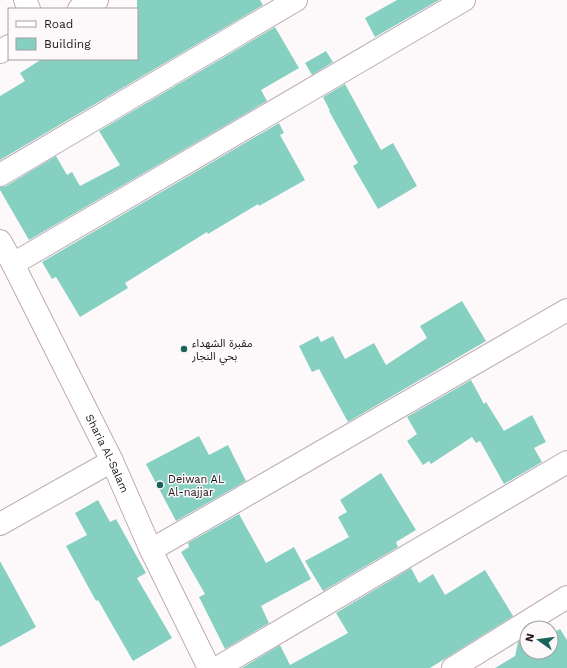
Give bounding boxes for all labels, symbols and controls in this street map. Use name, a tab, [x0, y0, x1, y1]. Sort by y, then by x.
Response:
legend	[8, 8, 138, 60]
text: Road	[44, 17, 73, 31]
text: Building	[44, 37, 91, 51]
place label: مقبرة الشهداء بحي النجار	[191, 337, 253, 365]
marker: مقبرة الشهداء بحي النجار	[179, 344, 189, 354]
street label: Sharia Al-Salam	[83, 412, 132, 495]
place label: Deiwan AL Al-najjar	[168, 473, 225, 499]
marker: Deiwan AL Al-najjar	[155, 480, 165, 490]
north arrow	[519, 620, 559, 660]
text: N	[522, 632, 537, 643]

